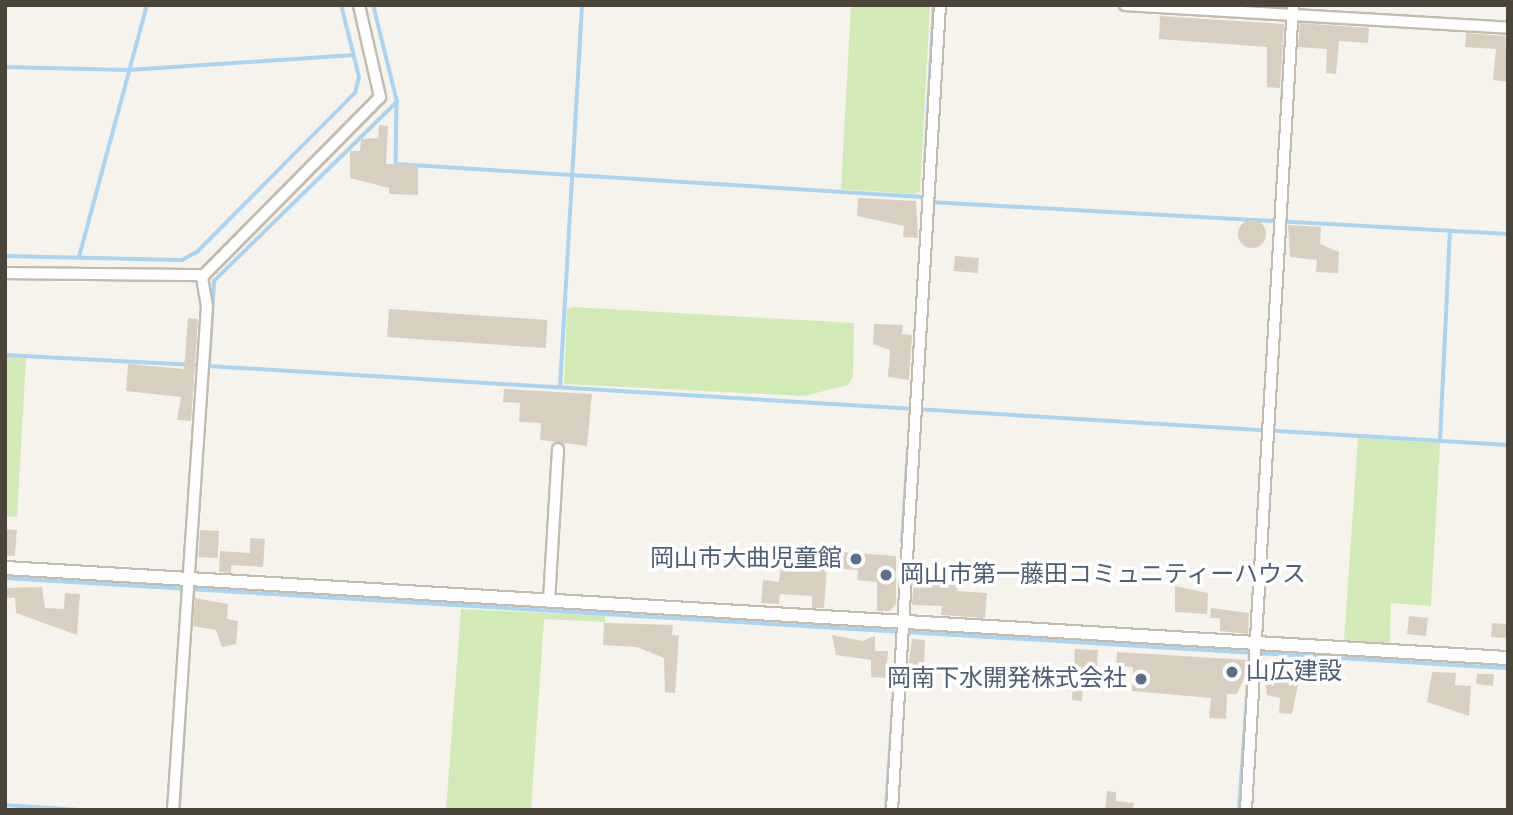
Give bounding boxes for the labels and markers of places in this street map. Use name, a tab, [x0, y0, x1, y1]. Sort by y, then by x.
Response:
place label: 岡山市大曲児童館	[650, 545, 842, 573]
marker: 岡山市大曲児童館	[848, 551, 864, 567]
place label: 岡山市第一藤田コミュニティーハウス	[900, 561, 1308, 589]
marker: 岡山市第一藤田コミュニティーハウス	[878, 567, 894, 583]
place label: 山広建設	[1246, 658, 1342, 686]
marker: 山広建設	[1224, 664, 1240, 680]
place label: 岡南下水開発株式会社	[887, 665, 1127, 693]
marker: 岡南下水開発株式会社	[1133, 671, 1149, 687]

